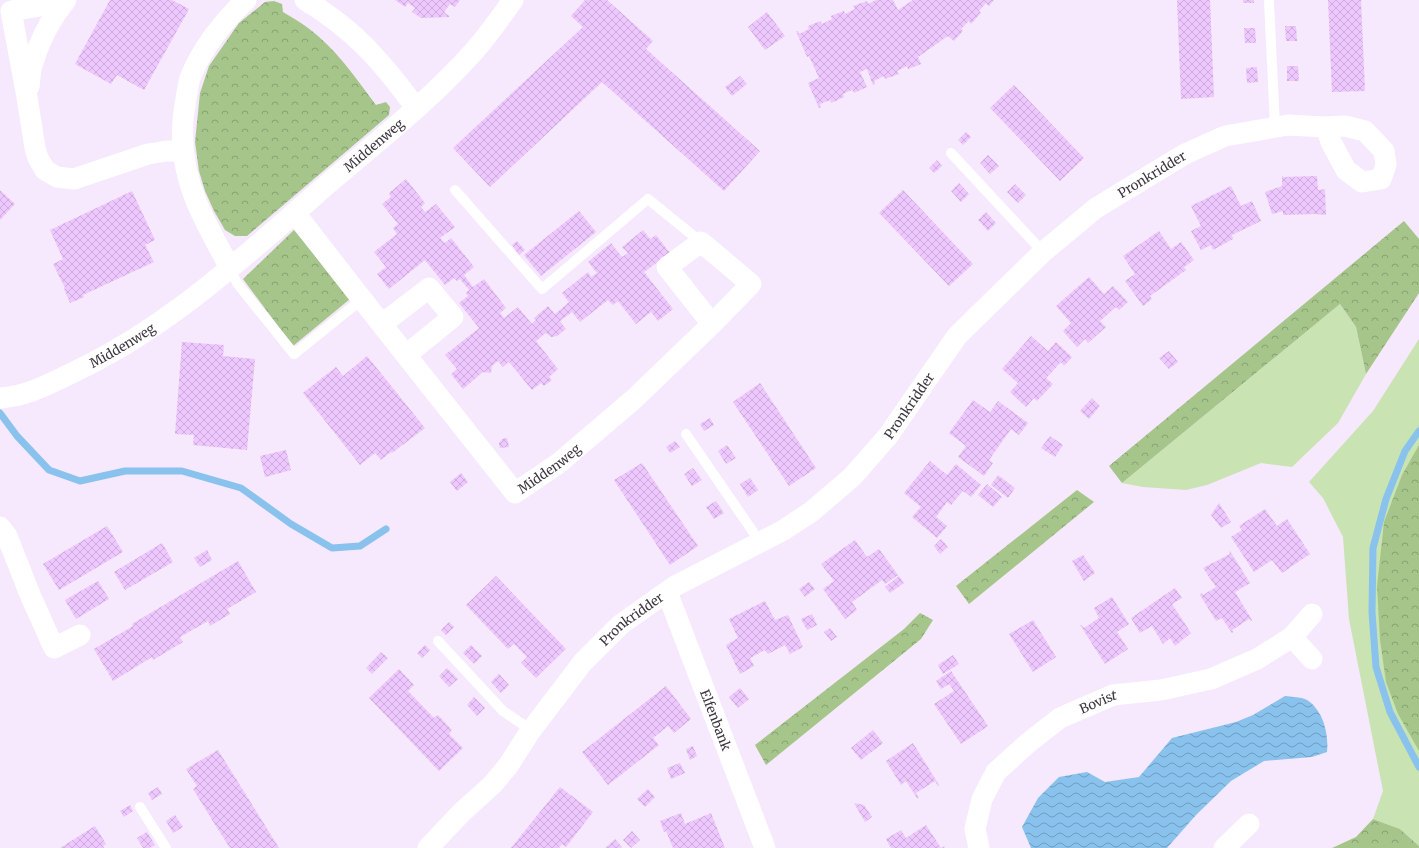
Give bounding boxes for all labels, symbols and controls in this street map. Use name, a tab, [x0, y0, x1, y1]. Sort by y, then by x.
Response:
street label: Middenweg	[340, 115, 408, 176]
street label: Pronkridder	[1115, 147, 1189, 202]
street label: Middenweg	[87, 319, 159, 372]
street label: Pronkridder	[880, 369, 938, 442]
street label: Middenweg	[515, 440, 584, 498]
street label: Pronkridder	[596, 589, 667, 650]
street label: Elfenbank	[696, 687, 735, 754]
street label: Bovist	[1077, 687, 1118, 718]

